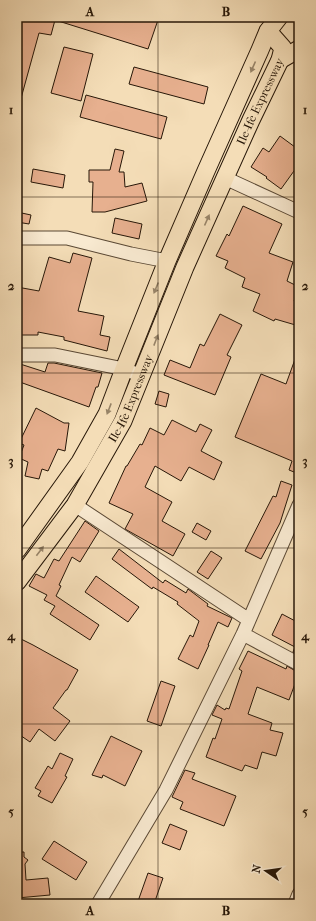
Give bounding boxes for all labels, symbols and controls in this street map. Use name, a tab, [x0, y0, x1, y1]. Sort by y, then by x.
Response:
text: A	[85, 4, 95, 19]
text: B	[222, 4, 231, 19]
street label: Ile-Ife Expressway	[234, 55, 287, 147]
one-way arrow	[250, 61, 256, 72]
text: 1	[9, 102, 14, 117]
text: 1	[303, 102, 308, 117]
one-way arrow	[203, 214, 210, 226]
text: 2	[8, 278, 15, 293]
text: 2	[302, 278, 309, 293]
one-way arrow	[153, 283, 159, 295]
one-way arrow	[153, 333, 159, 345]
street label: Ile-Ife Expressway	[105, 352, 156, 445]
one-way arrow	[105, 404, 111, 416]
text: 3	[8, 453, 14, 469]
text: 3	[302, 453, 308, 469]
one-way arrow	[36, 546, 44, 556]
text: 4	[6, 628, 16, 644]
text: 4	[300, 628, 310, 644]
text: 5	[8, 804, 14, 819]
text: 5	[302, 804, 308, 819]
north arrow	[246, 851, 286, 891]
text: N	[249, 863, 264, 874]
text: A	[85, 903, 95, 918]
text: B	[222, 903, 231, 918]

